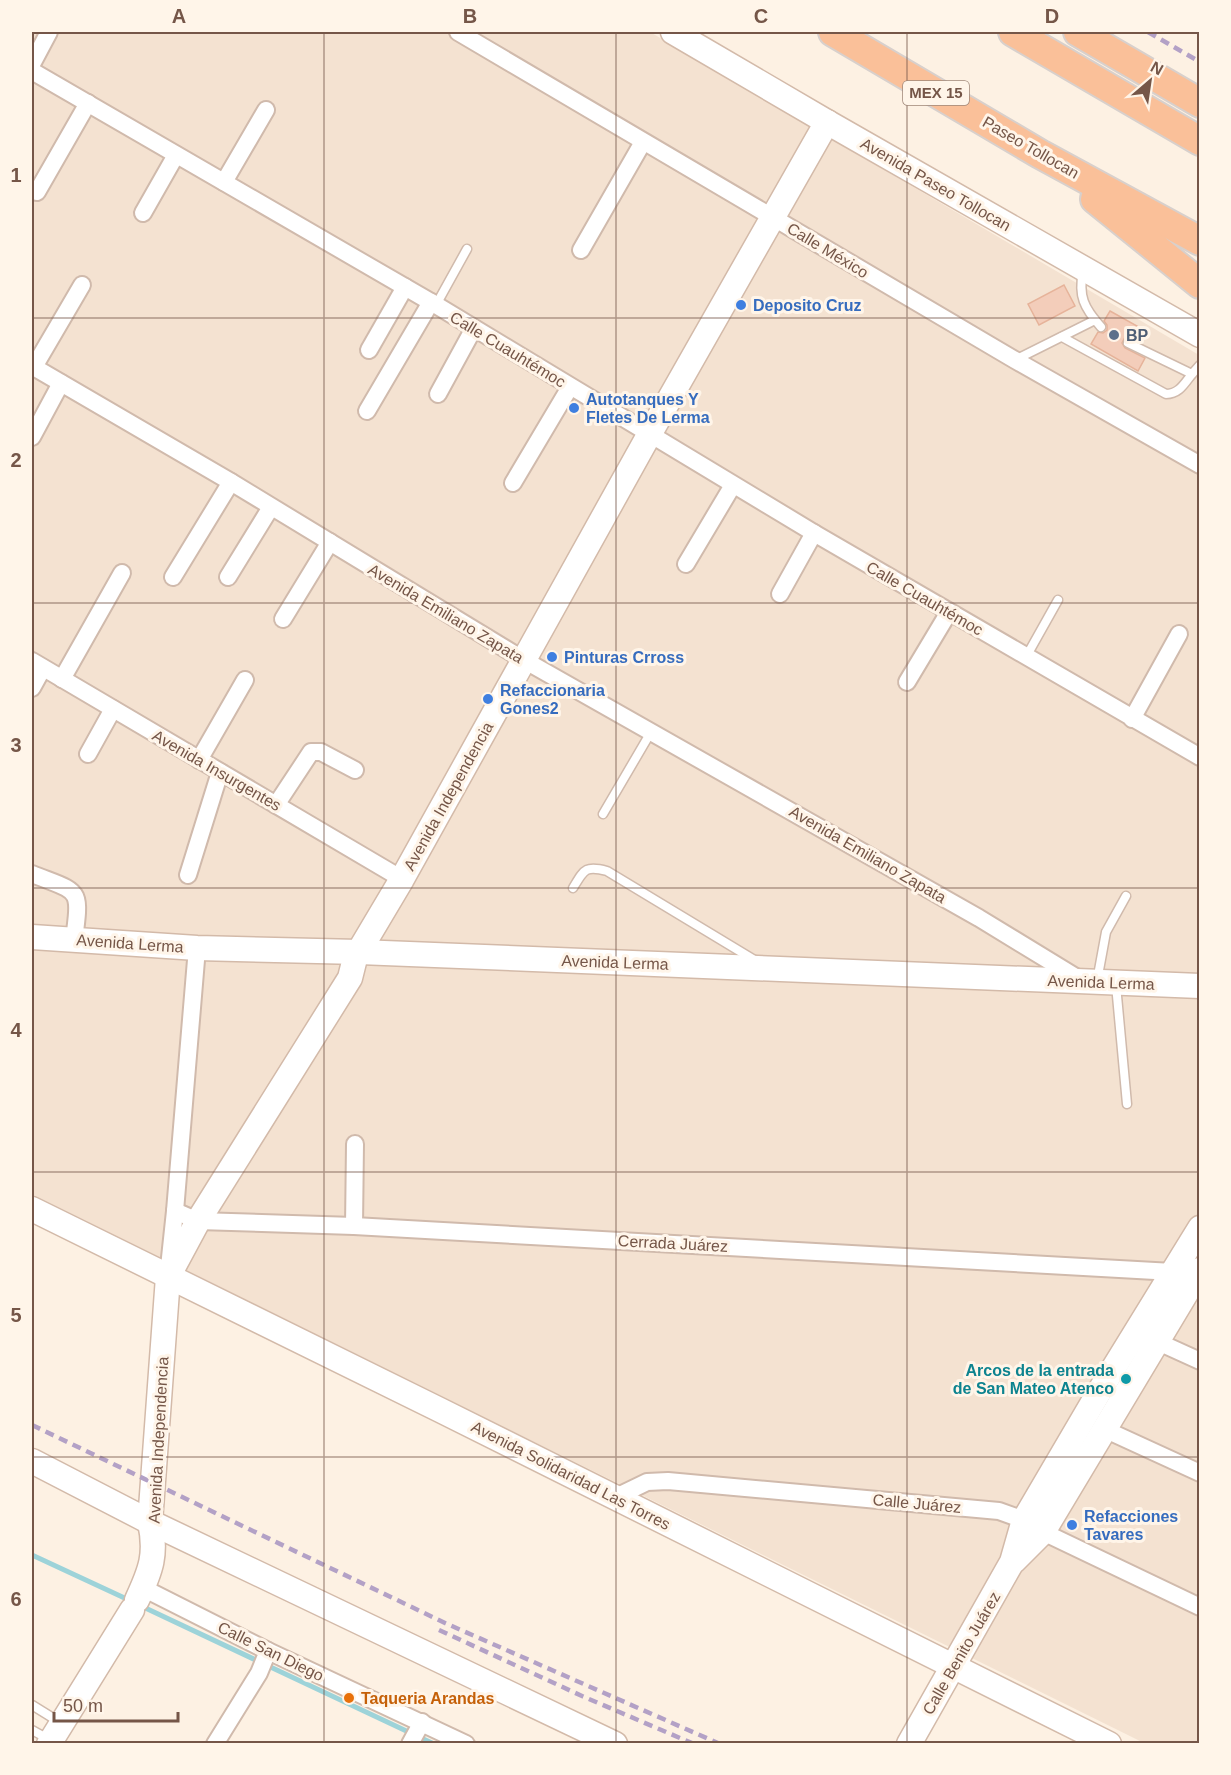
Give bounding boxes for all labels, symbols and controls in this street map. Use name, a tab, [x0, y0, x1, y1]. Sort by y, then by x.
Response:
text: A	[172, 5, 186, 27]
text: B	[463, 5, 477, 27]
text: C	[754, 5, 768, 27]
text: D	[1045, 5, 1059, 27]
north arrow	[1120, 51, 1180, 111]
text: N	[1148, 58, 1166, 79]
road number: MEX 15	[903, 81, 969, 105]
street label: Paseo Tollocan	[980, 113, 1082, 182]
street label: Avenida Paseo Tollocan	[858, 135, 1014, 234]
text: 1	[10, 164, 22, 186]
street label: Calle México	[784, 220, 871, 281]
place label: Deposito Cruz	[753, 297, 861, 314]
marker: Deposito Cruz	[734, 298, 748, 312]
street label: Calle Cuauhtémoc	[447, 308, 569, 391]
place label: BP	[1126, 327, 1149, 344]
marker: BP	[1107, 328, 1121, 342]
place label: Autotanques Y Fletes De Lerma	[586, 391, 710, 426]
marker: Autotanques Y Fletes De Lerma	[567, 401, 581, 415]
text: 2	[10, 449, 22, 471]
street label: Calle Cuauhtémoc	[864, 558, 986, 639]
street label: Avenida Emiliano Zapata	[365, 560, 526, 667]
place label: Pinturas Crross	[564, 649, 684, 666]
marker: Pinturas Crross	[545, 650, 559, 664]
place label: Refaccionaria Gones2	[500, 682, 605, 717]
marker: Refaccionaria Gones2	[481, 692, 495, 706]
street label: Avenida Independencia	[401, 719, 496, 873]
street label: Avenida Insurgentes	[149, 727, 284, 814]
text: 3	[10, 734, 22, 756]
street label: Avenida Emiliano Zapata	[787, 803, 949, 906]
street label: Avenida Lerma	[76, 931, 184, 956]
street label: Avenida Lerma	[561, 952, 669, 973]
street label: Avenida Lerma	[1047, 972, 1155, 993]
text: 4	[10, 1019, 22, 1041]
street label: Cerrada Juárez	[617, 1232, 728, 1255]
text: 5	[10, 1304, 22, 1326]
street label: Avenida Independencia	[146, 1356, 171, 1524]
place label: Arcos de la entrada de San Mateo Atenco	[953, 1362, 1114, 1397]
marker: Arcos de la entrada de San Mateo Atenco	[1119, 1372, 1133, 1386]
street label: Avenida Solidaridad Las Torres	[469, 1418, 673, 1533]
street label: Calle Juárez	[872, 1491, 962, 1516]
place label: Refacciones Tavares	[1084, 1508, 1178, 1543]
marker: Refacciones Tavares	[1065, 1518, 1079, 1532]
text: 6	[10, 1588, 22, 1610]
street label: Calle Benito Juárez	[919, 1589, 1003, 1718]
street label: Calle San Diego	[215, 1618, 327, 1684]
scale bar	[54, 1685, 178, 1723]
place label: Taqueria Arandas	[361, 1690, 494, 1707]
marker: Taqueria Arandas	[342, 1691, 356, 1705]
text: 50 m	[63, 1696, 103, 1716]

